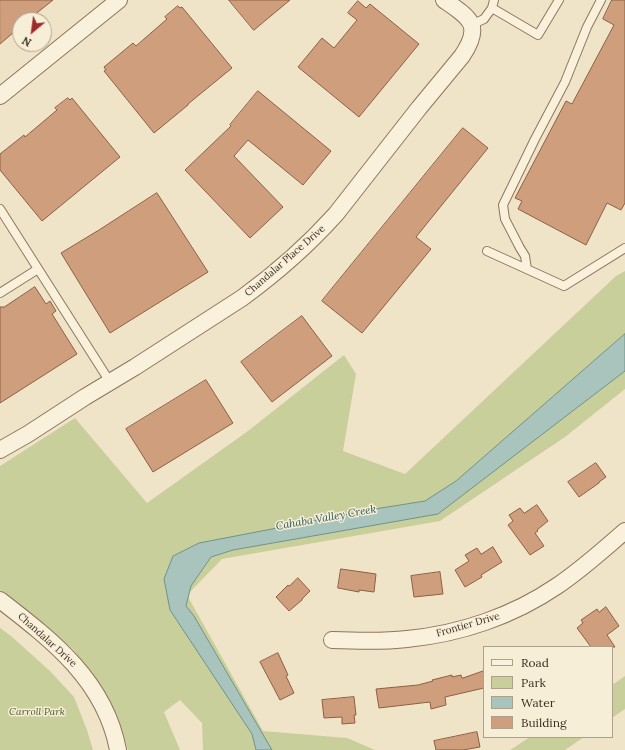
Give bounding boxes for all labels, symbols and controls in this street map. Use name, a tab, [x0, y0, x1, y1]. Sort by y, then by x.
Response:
north arrow	[12, 12, 52, 52]
text: N	[20, 33, 34, 50]
street label: Chandalar Place Drive	[242, 223, 328, 299]
water label: Cahaba Valley Creek	[275, 503, 377, 533]
street label: Chandalar Drive	[15, 610, 79, 670]
street label: Frontier Drive	[435, 610, 501, 640]
legend	[483, 646, 613, 738]
text: Road	[521, 655, 549, 670]
text: Park	[521, 675, 546, 690]
text: Water	[521, 695, 555, 710]
park label: Carroll Park	[9, 706, 65, 718]
text: Building	[521, 715, 567, 730]

